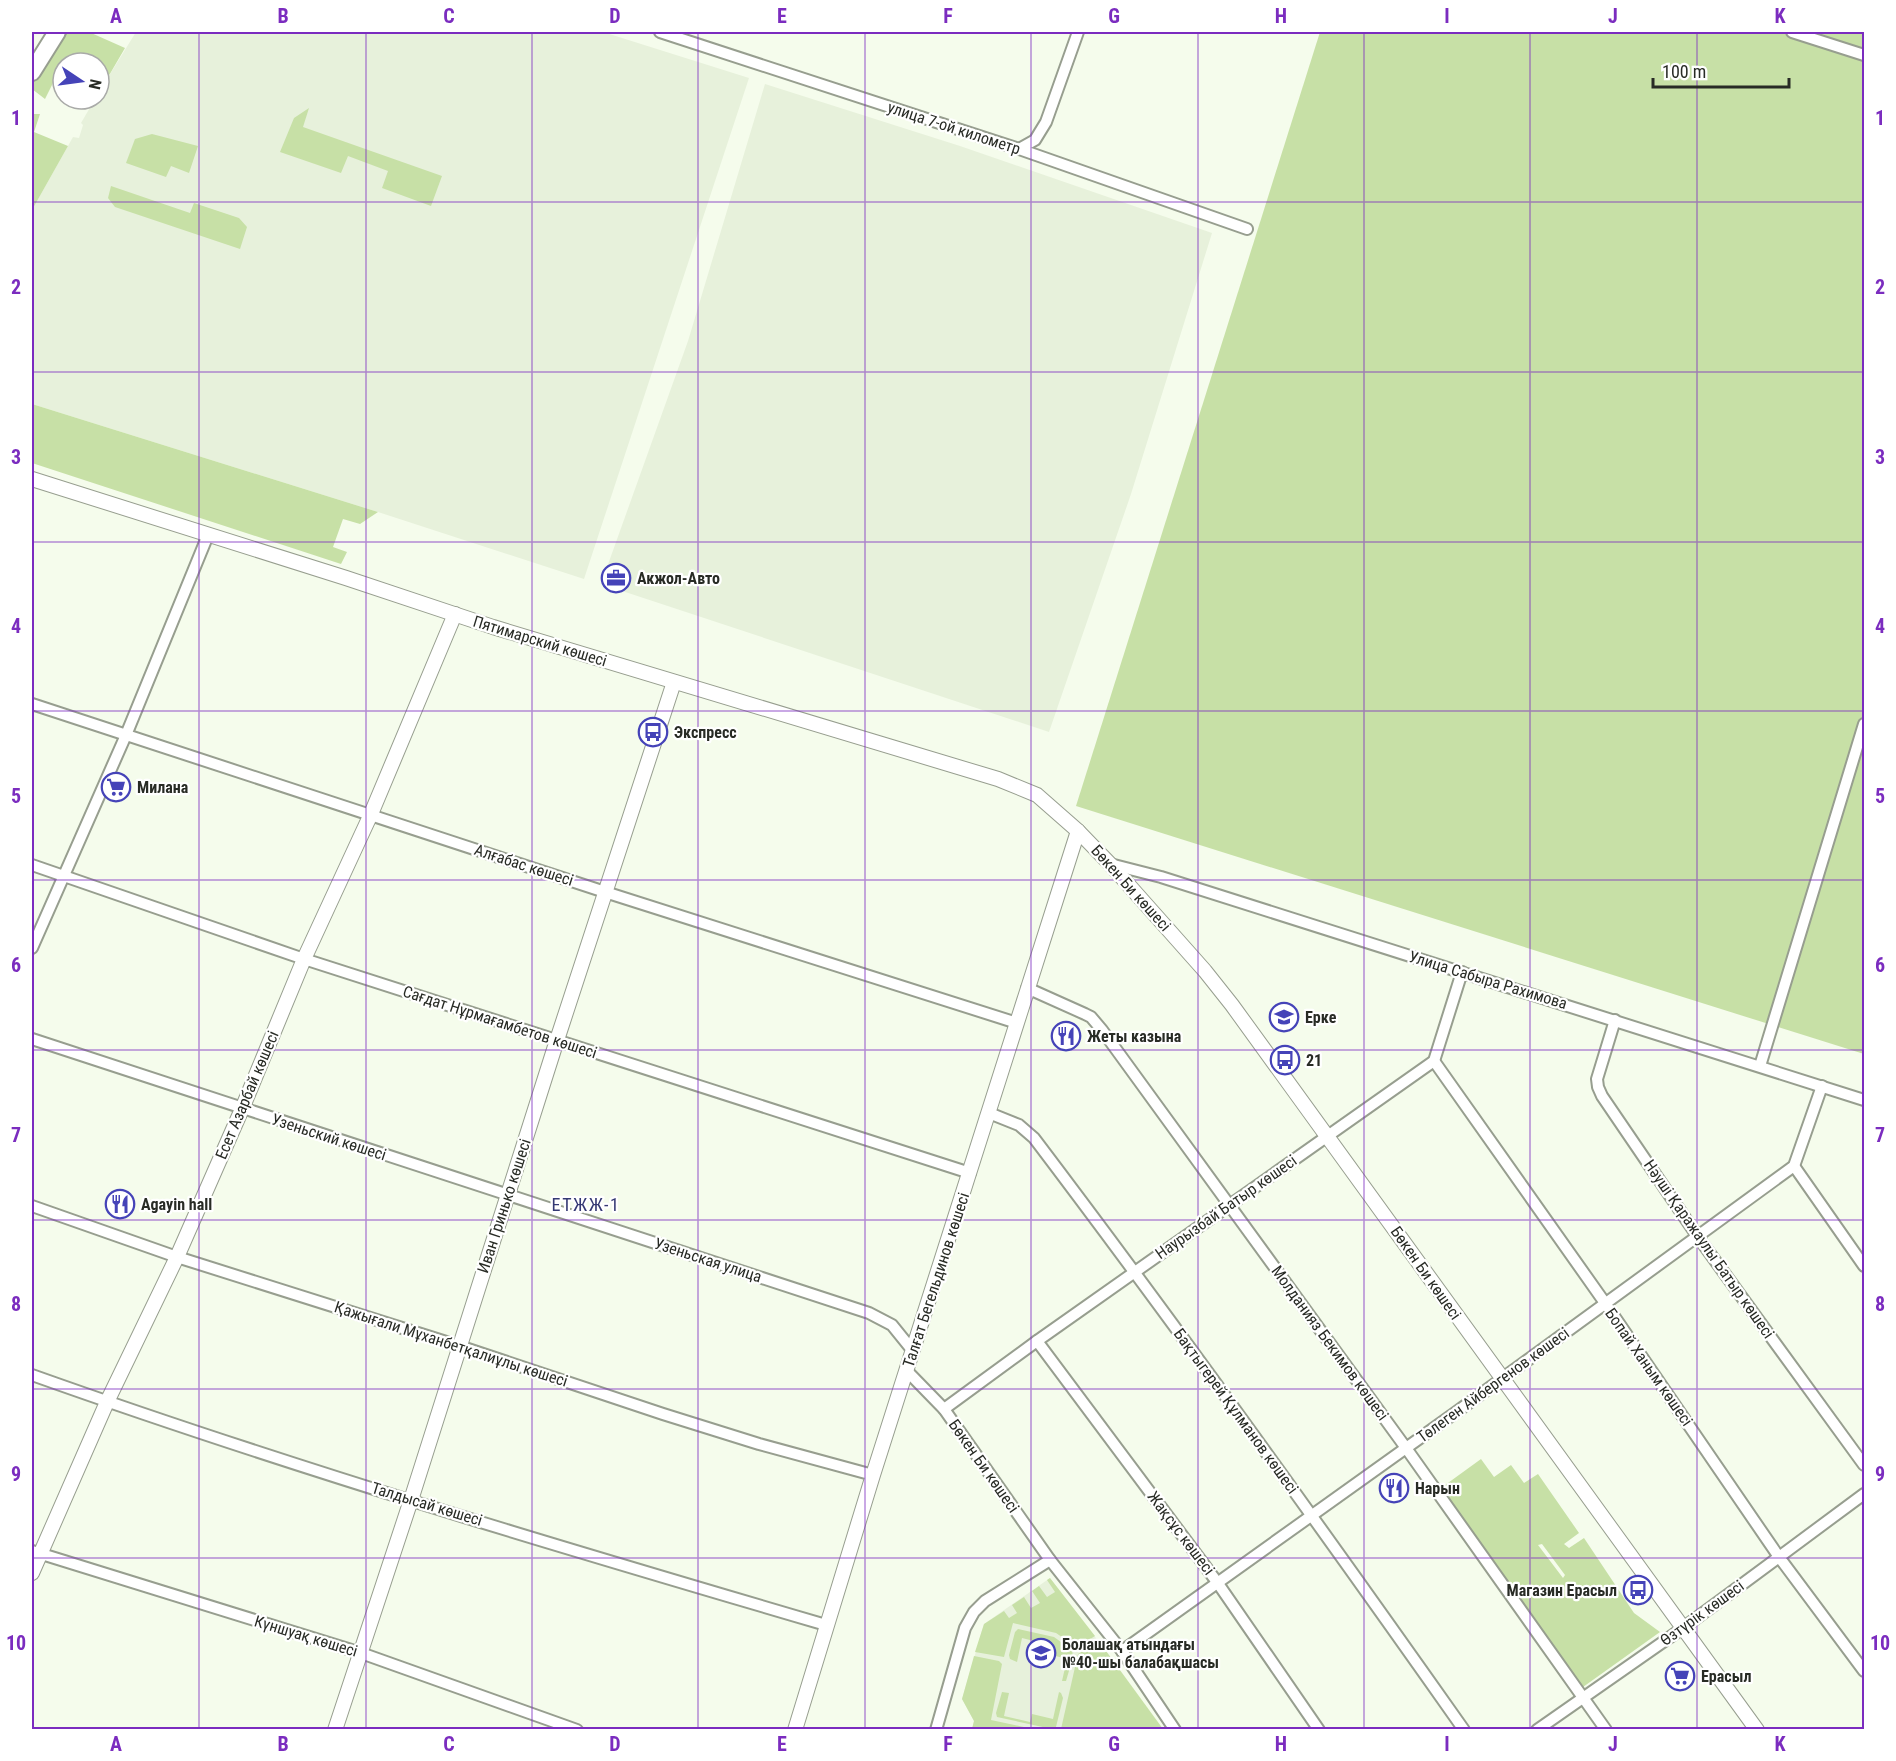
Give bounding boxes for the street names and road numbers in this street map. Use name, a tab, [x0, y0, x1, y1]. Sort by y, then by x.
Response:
street label: улица 7-ой километр	[885, 98, 1023, 158]
street label: Пятимарский көшесі	[471, 612, 609, 670]
street label: Алғабас көшесі	[472, 840, 576, 890]
street label: Бөкен Би көшесі	[1087, 841, 1175, 935]
street label: Улица Сабыра Рахимова	[1407, 947, 1569, 1013]
street label: Сағдат Нұрмағамбетов көшесі	[401, 982, 599, 1062]
street label: Есет Азарбай көшесі	[211, 1028, 283, 1162]
street label: Узеньский көшесі	[269, 1110, 389, 1164]
street label: Иван Гринько көшесі	[473, 1136, 535, 1276]
street label: Наурызбай Батыр көшесі	[1152, 1151, 1300, 1263]
street label: Нәуші Қаражаулы Батыр көшесі	[1640, 1156, 1778, 1342]
street label: Талғат Бегельдинов көшесі	[899, 1190, 973, 1370]
street label: Бөкен Би көшесі	[1387, 1223, 1465, 1323]
street label: Узеньская улица	[652, 1234, 764, 1286]
street label: Молданияз Бекимов көшесі	[1267, 1262, 1393, 1424]
street label: Қажығали Мұханбетқалиұлы көшесі	[332, 1297, 570, 1391]
street label: Бопай Ханым көшесі	[1601, 1304, 1697, 1430]
street label: Төлеген Айбергенов көшесі	[1413, 1323, 1573, 1447]
street label: Бақтыгерей Құлманов көшесі	[1170, 1325, 1302, 1497]
street label: Бөкен Би көшесі	[945, 1416, 1023, 1516]
street label: Талдысай көшесі	[369, 1478, 485, 1530]
street label: Жақсұс көшесі	[1143, 1487, 1219, 1579]
street label: Өзтүрік көшесі	[1656, 1576, 1748, 1650]
street label: Күншуақ көшесі	[252, 1611, 360, 1661]

